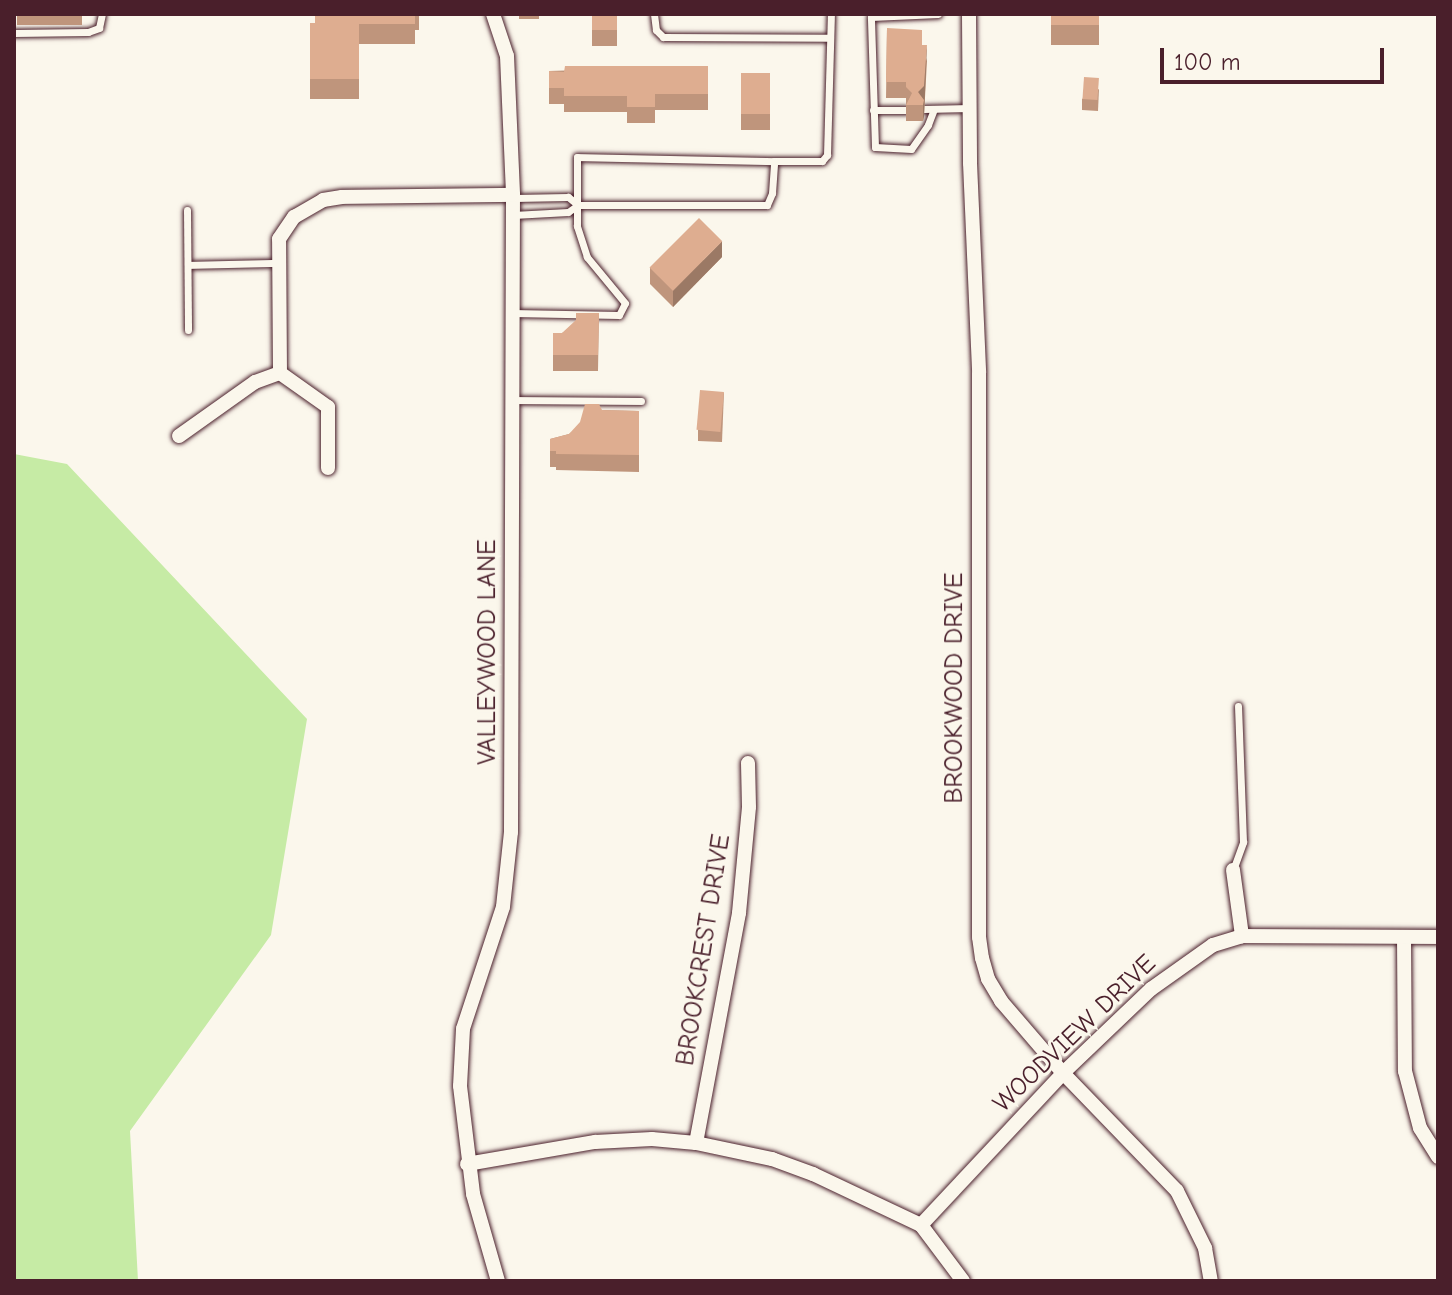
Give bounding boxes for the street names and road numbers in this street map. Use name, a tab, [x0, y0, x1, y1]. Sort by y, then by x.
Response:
street label: VALLEYWOOD LANE	[472, 539, 504, 765]
street label: BROOKWOOD DRIVE	[939, 572, 971, 804]
street label: BROOKCREST DRIVE	[670, 832, 738, 1068]
street label: WOODVIEW DRIVE	[987, 949, 1163, 1119]

